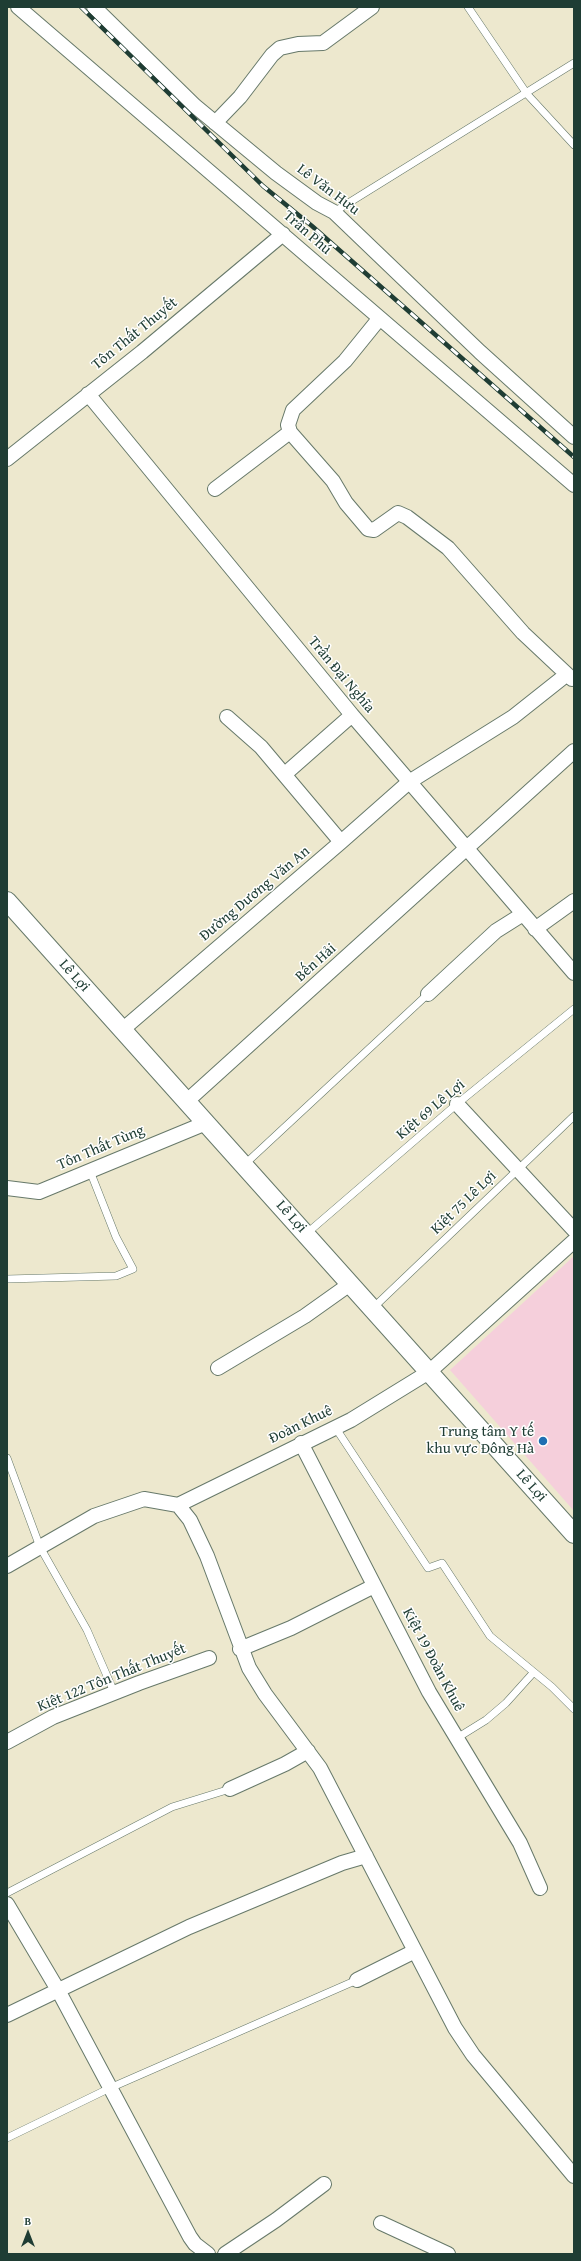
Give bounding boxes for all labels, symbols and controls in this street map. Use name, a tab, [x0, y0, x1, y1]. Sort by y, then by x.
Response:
street label: Lê Văn Hưu	[293, 161, 363, 219]
street label: Trần Phú	[279, 207, 335, 259]
street label: Tôn Thất Thuyết	[89, 294, 181, 374]
street label: Trần Đại Nghĩa	[304, 633, 378, 717]
street label: Đường Dương Văn An	[196, 843, 314, 945]
street label: Bến Hải	[292, 940, 340, 986]
street label: Lê Lợi	[55, 956, 93, 996]
street label: Kiệt 69 Lê Lợi	[393, 1076, 469, 1144]
street label: Tôn Thất Tùng	[55, 1122, 147, 1174]
street label: Kiệt 75 Lê Lợi	[428, 1167, 500, 1239]
street label: Lê Lợi	[272, 1197, 310, 1237]
street label: Đoàn Khuê	[266, 1402, 336, 1448]
place label: Trung tâm Y tế khu vực Đông Hà	[427, 1423, 534, 1458]
marker: Trung tâm Y tế khu vực Đông Hà	[537, 1435, 549, 1447]
street label: Lê Lợi	[512, 1466, 550, 1506]
street label: Kiệt 19 Đoàn Khuê	[398, 1605, 468, 1715]
street label: Kiệt 122 Tôn Thất Thuyết	[35, 1640, 189, 1716]
north arrow	[8, 2213, 48, 2253]
text: B	[25, 2213, 31, 2229]

